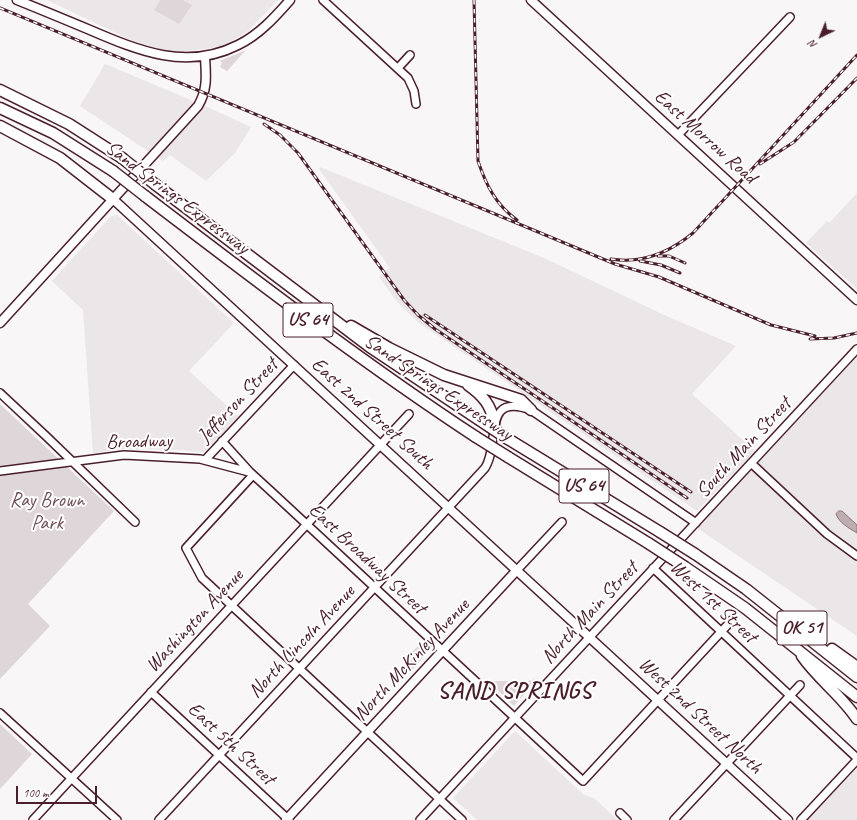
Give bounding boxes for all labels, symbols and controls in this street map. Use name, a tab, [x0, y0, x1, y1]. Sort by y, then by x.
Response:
north arrow	[801, 16, 841, 56]
text: N	[806, 37, 820, 52]
street label: East Morrow Road	[649, 85, 761, 189]
street label: Sand Springs Expressway	[100, 136, 254, 260]
road number: US 64	[283, 303, 333, 337]
street label: Sand Springs Expressway	[359, 329, 517, 447]
street label: East 2nd Street South	[306, 353, 438, 475]
street label: Jefferson Street	[193, 354, 283, 448]
street label: South Main Street	[691, 393, 797, 503]
street label: Broadway	[106, 429, 172, 455]
road number: US 64	[559, 469, 609, 503]
park label: Ray Brown Park	[10, 489, 84, 536]
street label: East Broadway Street	[303, 498, 431, 620]
street label: West 1st Street	[665, 556, 761, 648]
street label: North Main Street	[537, 557, 643, 669]
street label: Washington Avenue	[141, 564, 249, 678]
street label: North Lincoln Avenue	[244, 581, 360, 703]
street label: North McKinley Avenue	[349, 594, 475, 726]
road number: OK 51	[777, 611, 827, 645]
street label: West 2nd Street North	[633, 653, 767, 779]
district label: SAND SPRINGS	[439, 678, 591, 706]
street label: East 5th Street	[182, 697, 280, 791]
scale bar	[18, 778, 99, 804]
text: 100 m	[23, 785, 49, 801]

